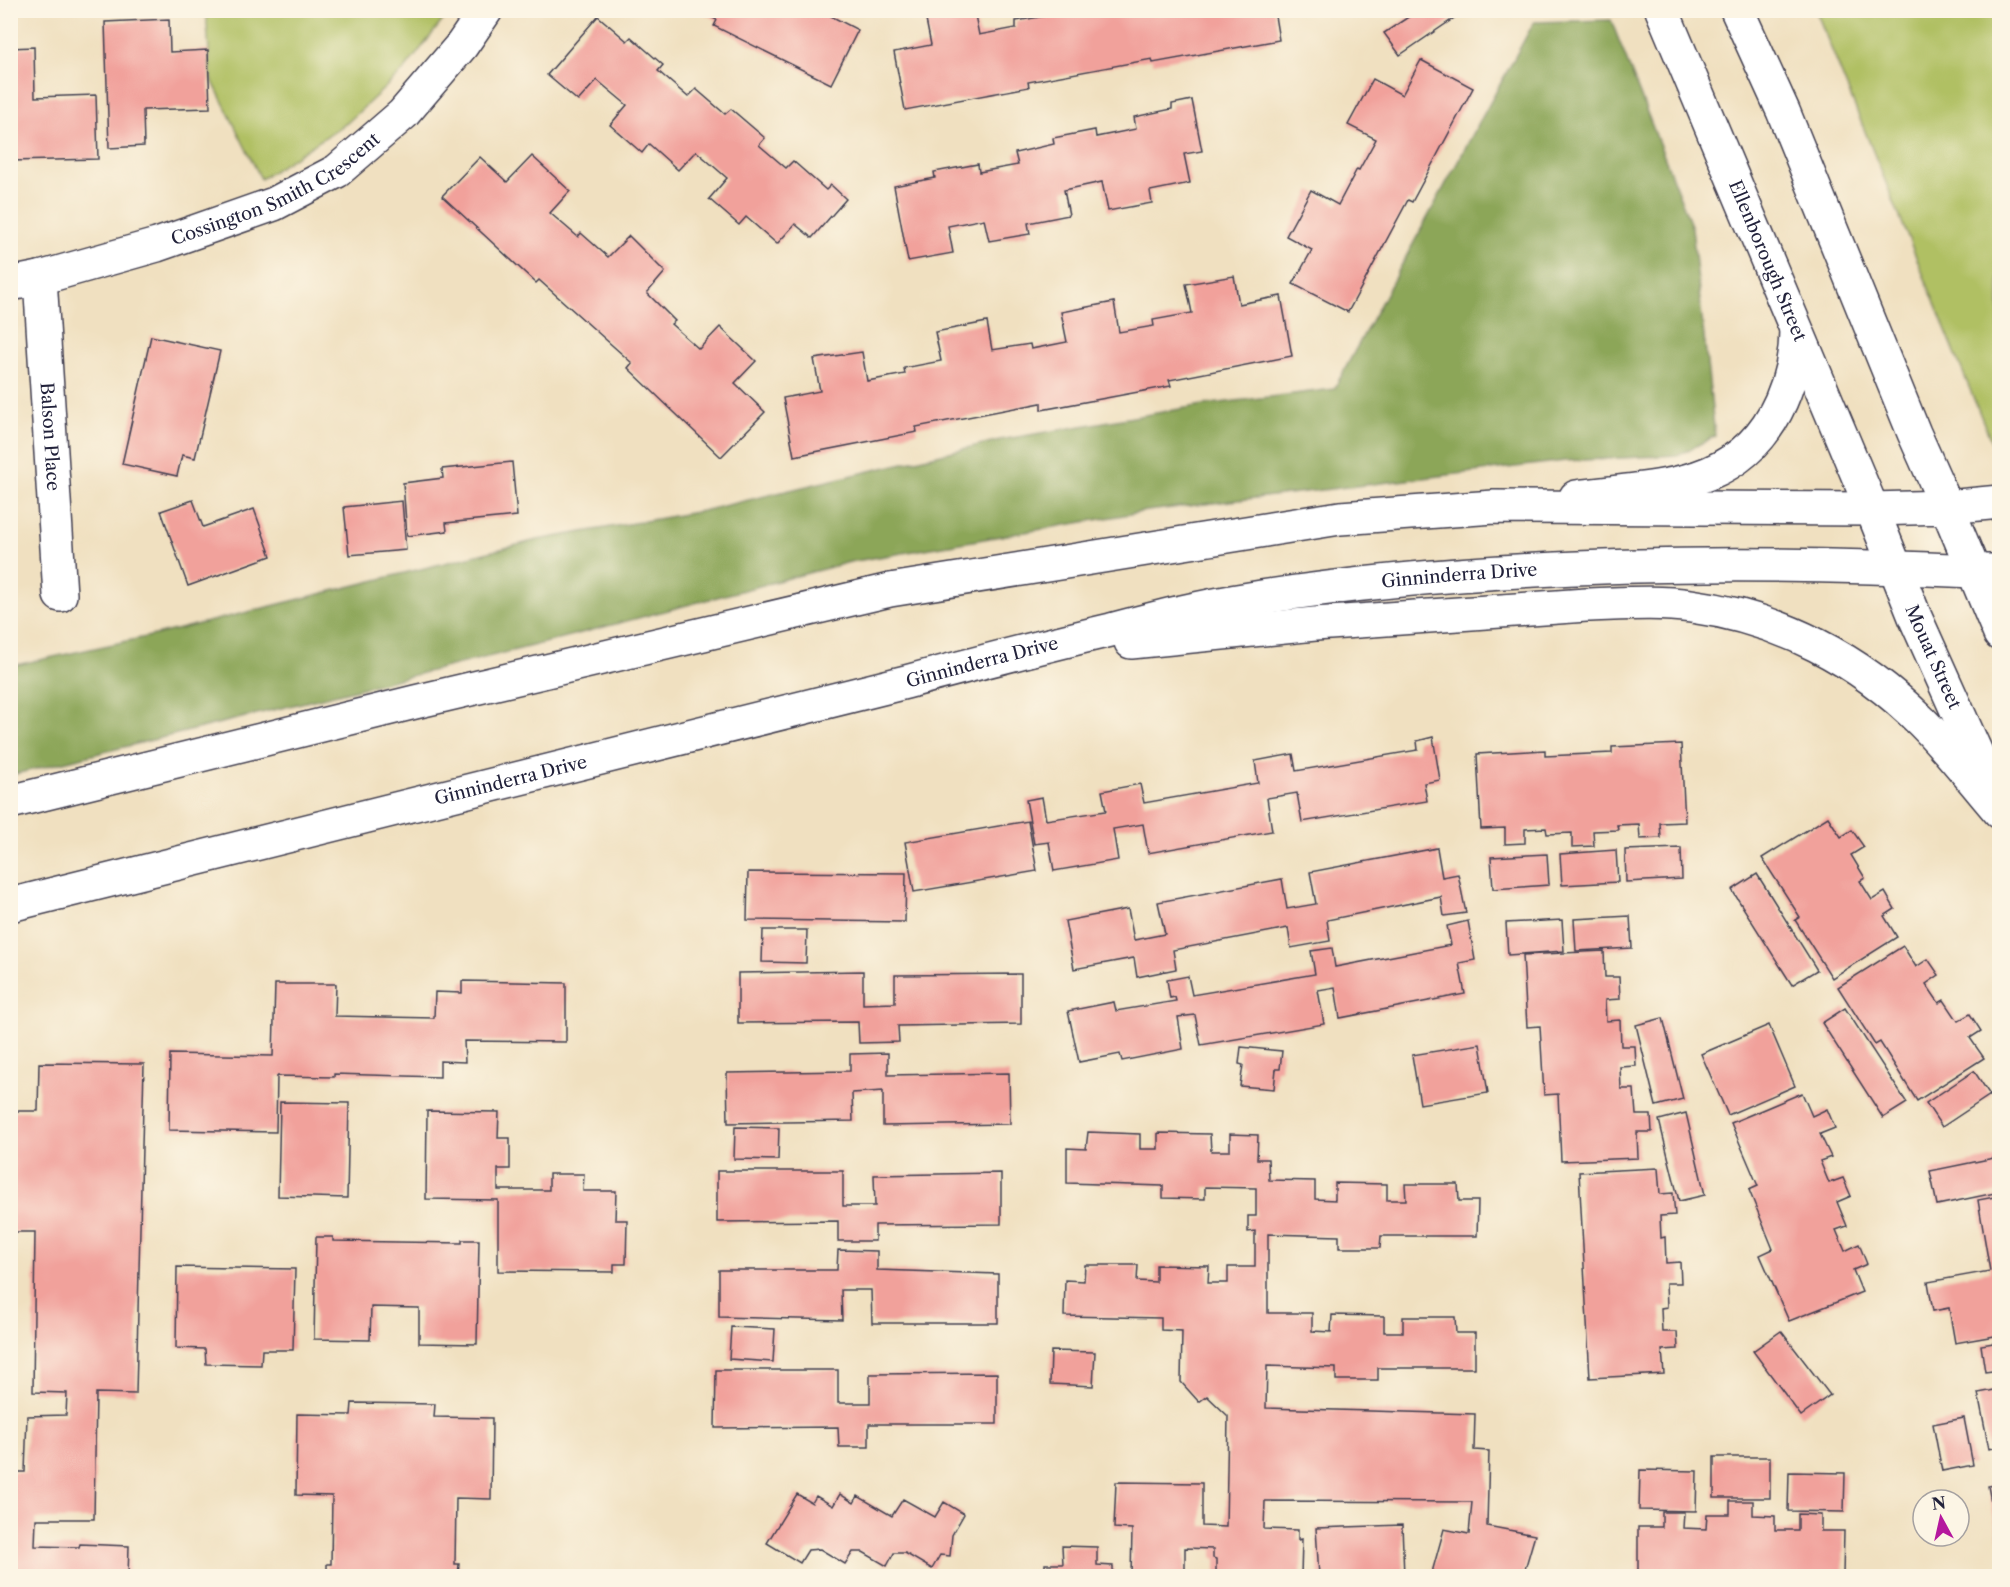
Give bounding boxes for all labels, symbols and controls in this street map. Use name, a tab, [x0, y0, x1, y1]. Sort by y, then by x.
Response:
street label: Cossington Smith Crescent	[168, 128, 385, 250]
street label: Ellenborough Street	[1724, 177, 1811, 345]
street label: Balson Place	[36, 382, 64, 492]
street label: Ginninderra Drive	[1380, 559, 1538, 593]
street label: Mouat Street	[1900, 602, 1966, 713]
street label: Ginninderra Drive	[904, 632, 1060, 693]
street label: Ginninderra Drive	[432, 751, 589, 810]
north arrow	[1911, 1488, 1971, 1548]
text: N	[1931, 1492, 1947, 1514]

